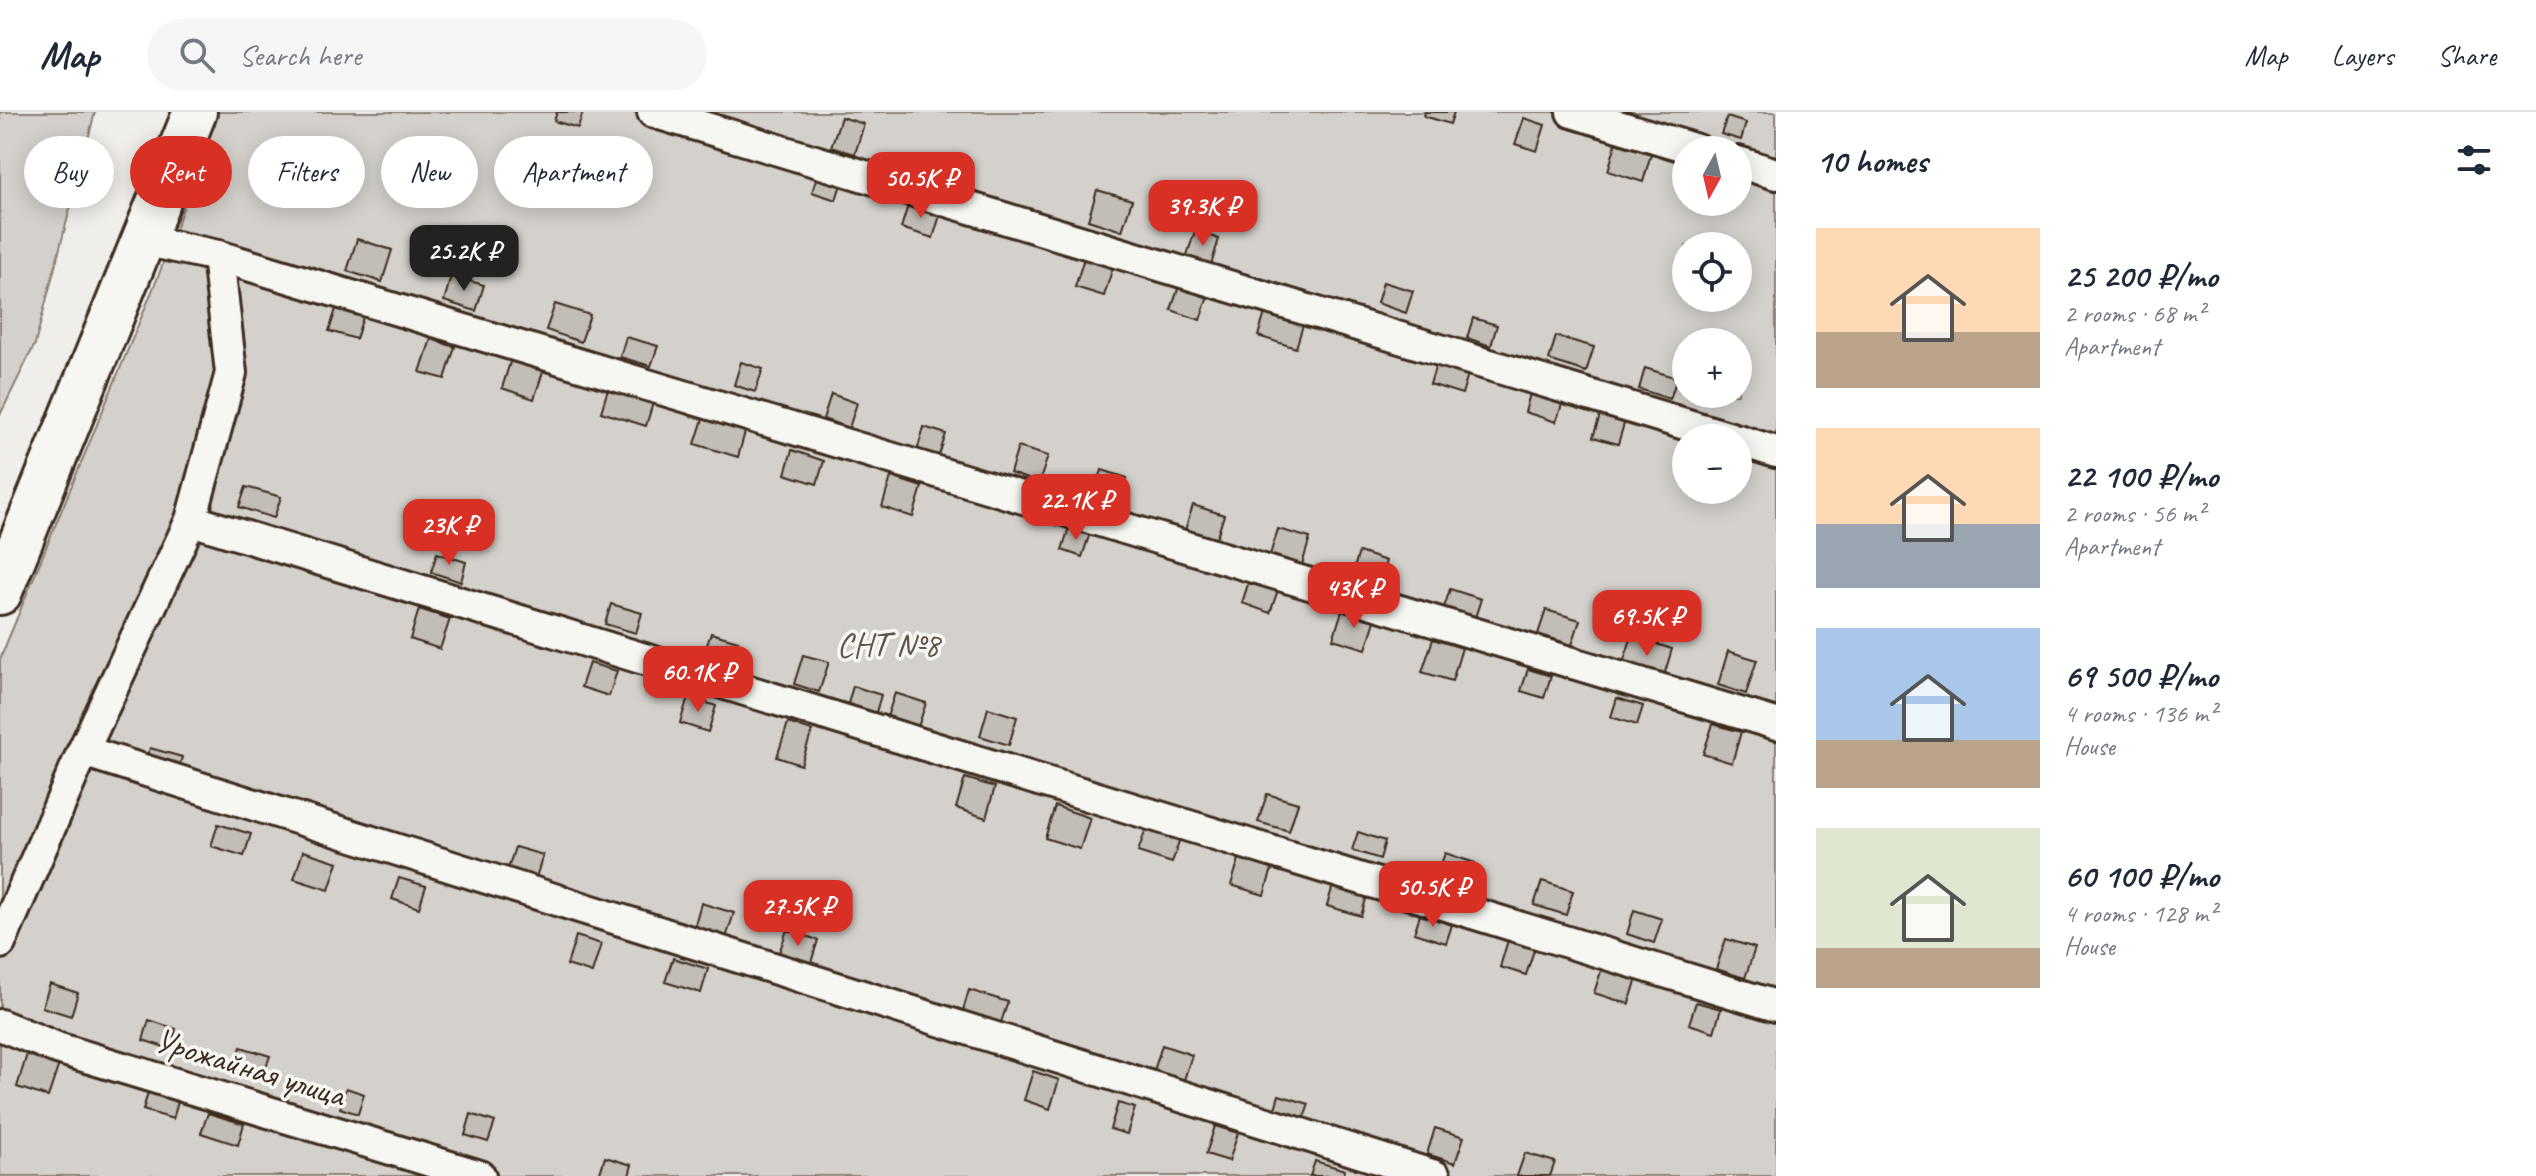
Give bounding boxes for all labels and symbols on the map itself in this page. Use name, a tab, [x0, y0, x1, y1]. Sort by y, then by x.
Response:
north arrow	[1672, 136, 1752, 216]
pin: 50.5K ₽	[847, 152, 995, 220]
pin: 39.3K ₽	[1129, 180, 1277, 248]
pin: 25.2K ₽	[390, 225, 538, 293]
pin: 22.1K ₽	[1002, 474, 1150, 542]
pin: 23K ₽	[393, 499, 505, 567]
pin: 43K ₽	[1298, 562, 1410, 630]
pin: 69.5K ₽	[1573, 590, 1721, 658]
park label: СНТ №8	[837, 623, 943, 666]
pin: 60.1K ₽	[624, 646, 772, 714]
pin: 50.5K ₽	[1359, 861, 1507, 929]
pin: 27.5K ₽	[724, 880, 872, 948]
street label: Урожайная улица	[150, 1018, 352, 1117]

